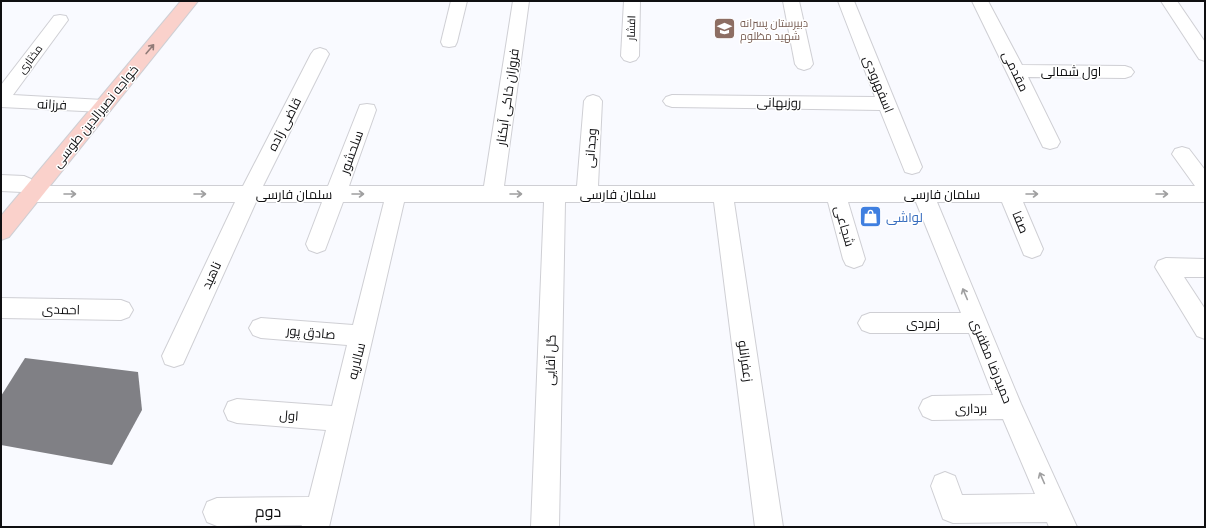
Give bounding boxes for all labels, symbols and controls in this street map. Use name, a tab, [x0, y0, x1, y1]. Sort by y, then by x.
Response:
street label: افشار	[625, 15, 639, 42]
school or university icon: دبیرستان پسرانه شهید مظلوم	[711, 16, 737, 42]
place label: دبیرستان پسرانه شهید مظلوم	[740, 17, 808, 44]
street label: مختاری	[15, 42, 46, 77]
one-way arrow	[146, 44, 155, 55]
street label: فروزان خاکی آبکنار	[493, 48, 524, 148]
street label: مقدمی	[997, 49, 1031, 95]
street label: اسفهرودی	[858, 54, 896, 116]
street label: خواجه نصیرالدین طوسی	[50, 63, 143, 172]
street label: اول شمالی	[1041, 65, 1101, 81]
street label: قاضی زاده	[266, 96, 306, 154]
street label: روزبهانی	[756, 96, 801, 112]
street label: فرزانه	[37, 97, 67, 115]
street label: وجدانی	[583, 128, 601, 169]
street label: سلحشور	[337, 129, 368, 177]
street label: سلمان فارسی	[256, 188, 332, 204]
street label: سلمان فارسی	[580, 188, 656, 204]
street label: سلمان فارسی	[904, 188, 980, 204]
one-way arrow	[63, 190, 76, 198]
one-way arrow	[193, 190, 206, 198]
one-way arrow	[351, 190, 364, 198]
one-way arrow	[509, 190, 522, 198]
one-way arrow	[1025, 190, 1038, 198]
one-way arrow	[1155, 190, 1168, 198]
street label: شجاعی	[830, 204, 857, 249]
shop icon: لواشی	[858, 204, 884, 230]
street label: صفا	[1007, 209, 1031, 236]
place label: لواشی	[886, 211, 923, 227]
street label: ناهید	[200, 260, 226, 292]
one-way arrow	[961, 288, 968, 300]
street label: احمدی	[42, 303, 80, 319]
street label: زمردی	[906, 317, 940, 333]
street label: حمیدرضا مظفری	[966, 317, 1014, 406]
street label: صادق پور	[284, 324, 336, 344]
street label: گل آقایی	[542, 334, 561, 386]
street label: زعفرانلو	[733, 339, 755, 383]
street label: سالاریه	[346, 341, 370, 382]
street label: برداری	[955, 402, 987, 418]
street label: اول	[279, 408, 299, 426]
one-way arrow	[1038, 473, 1045, 485]
street label: دوم	[255, 503, 281, 523]

